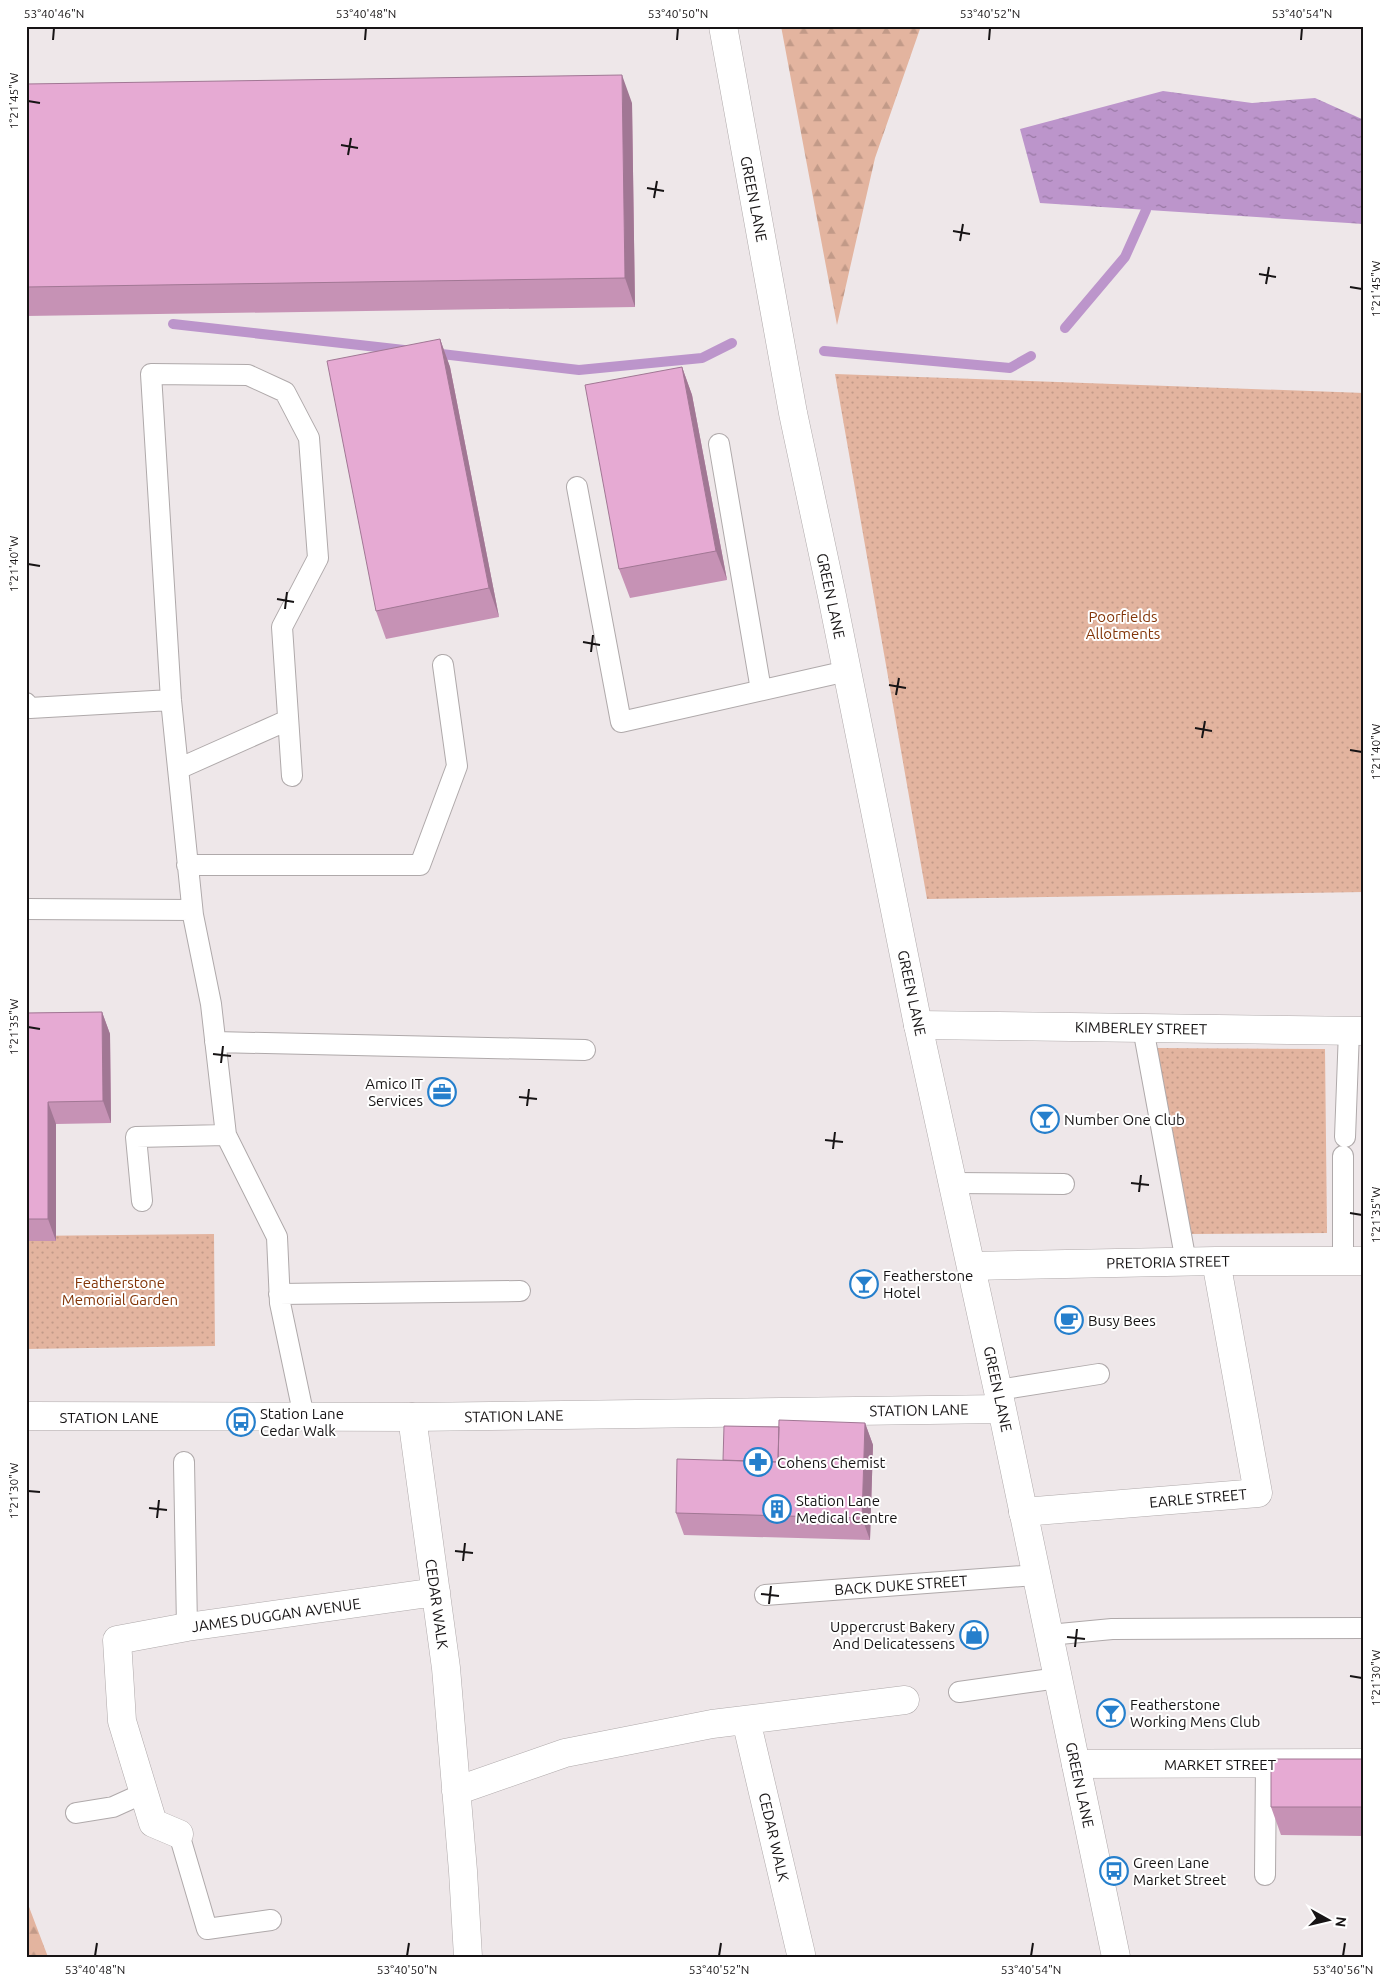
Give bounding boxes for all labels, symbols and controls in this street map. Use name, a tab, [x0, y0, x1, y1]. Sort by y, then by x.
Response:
text: 53°40'46"N	[24, 7, 84, 20]
text: 53°40'48"N	[336, 7, 396, 20]
text: 53°40'50"N	[648, 7, 708, 20]
text: 53°40'52"N	[960, 7, 1020, 20]
text: 53°40'54"N	[1272, 7, 1332, 20]
text: 1°21'45"W	[7, 73, 20, 129]
street label: GREEN LANE	[737, 155, 771, 243]
text: 1°21'45"W	[1369, 261, 1382, 317]
text: 1°21'40"W	[7, 536, 20, 592]
street label: GREEN LANE	[814, 552, 848, 640]
park label: Poorfields Allotments	[1086, 608, 1160, 642]
text: 1°21'40"W	[1369, 724, 1382, 780]
street label: GREEN LANE	[895, 949, 929, 1037]
text: 1°21'35"W	[7, 999, 20, 1055]
street label: KIMBERLEY STREET	[1075, 1018, 1208, 1038]
place label: Amico IT Services	[365, 1075, 424, 1109]
office icon: Amico IT Services	[427, 1077, 457, 1107]
bar icon: Number One Club	[1030, 1104, 1060, 1134]
place label: Number One Club	[1064, 1111, 1185, 1128]
text: 1°21'35"W	[1369, 1187, 1382, 1243]
street label: PRETORIA STREET	[1106, 1252, 1231, 1272]
place label: Featherstone Hotel	[883, 1267, 973, 1301]
bar icon: Featherstone Hotel	[849, 1269, 879, 1299]
park label: Featherstone Memorial Garden	[62, 1274, 178, 1308]
cafe icon: Busy Bees	[1054, 1305, 1084, 1335]
place label: Busy Bees	[1088, 1312, 1156, 1329]
street label: GREEN LANE	[981, 1345, 1015, 1433]
street label: STATION LANE	[869, 1401, 969, 1419]
place label: Station Lane Cedar Walk	[260, 1405, 344, 1439]
bus stop icon: Station Lane Cedar Walk	[226, 1407, 256, 1437]
street label: STATION LANE	[464, 1407, 564, 1425]
street label: STATION LANE	[59, 1409, 159, 1426]
pharmacy icon: Cohens Chemist	[743, 1447, 773, 1477]
place label: Cohens Chemist	[777, 1454, 885, 1471]
text: 1°21'30"W	[7, 1463, 20, 1519]
street label: EARLE STREET	[1148, 1485, 1248, 1511]
place label: Station Lane Medical Centre	[796, 1492, 898, 1526]
building icon: Station Lane Medical Centre	[762, 1494, 792, 1524]
street label: CEDAR WALK	[422, 1558, 452, 1650]
street label: BACK DUKE STREET	[834, 1572, 969, 1598]
street label: JAMES DUGGAN AVENUE	[190, 1595, 362, 1635]
place label: Uppercrust Bakery And Delicatessens	[830, 1618, 955, 1652]
shop icon: Uppercrust Bakery And Delicatessens	[959, 1620, 989, 1650]
text: 1°21'30"W	[1369, 1650, 1382, 1706]
place label: Featherstone Working Mens Club	[1130, 1696, 1260, 1730]
bar icon: Featherstone Working Mens Club	[1096, 1698, 1126, 1728]
street label: GREEN LANE	[1063, 1741, 1097, 1829]
street label: MARKET STREET	[1164, 1756, 1277, 1773]
street label: CEDAR WALK	[756, 1791, 792, 1883]
place label: Green Lane Market Street	[1133, 1854, 1226, 1888]
bus stop icon: Green Lane Market Street	[1099, 1856, 1129, 1886]
north arrow	[1302, 1896, 1352, 1946]
text: N	[1332, 1916, 1350, 1928]
text: 53°40'48"N	[65, 1963, 125, 1976]
text: 53°40'50"N	[377, 1963, 437, 1976]
text: 53°40'52"N	[689, 1963, 749, 1976]
text: 53°40'54"N	[1001, 1963, 1061, 1976]
text: 53°40'56"N	[1313, 1963, 1373, 1976]

